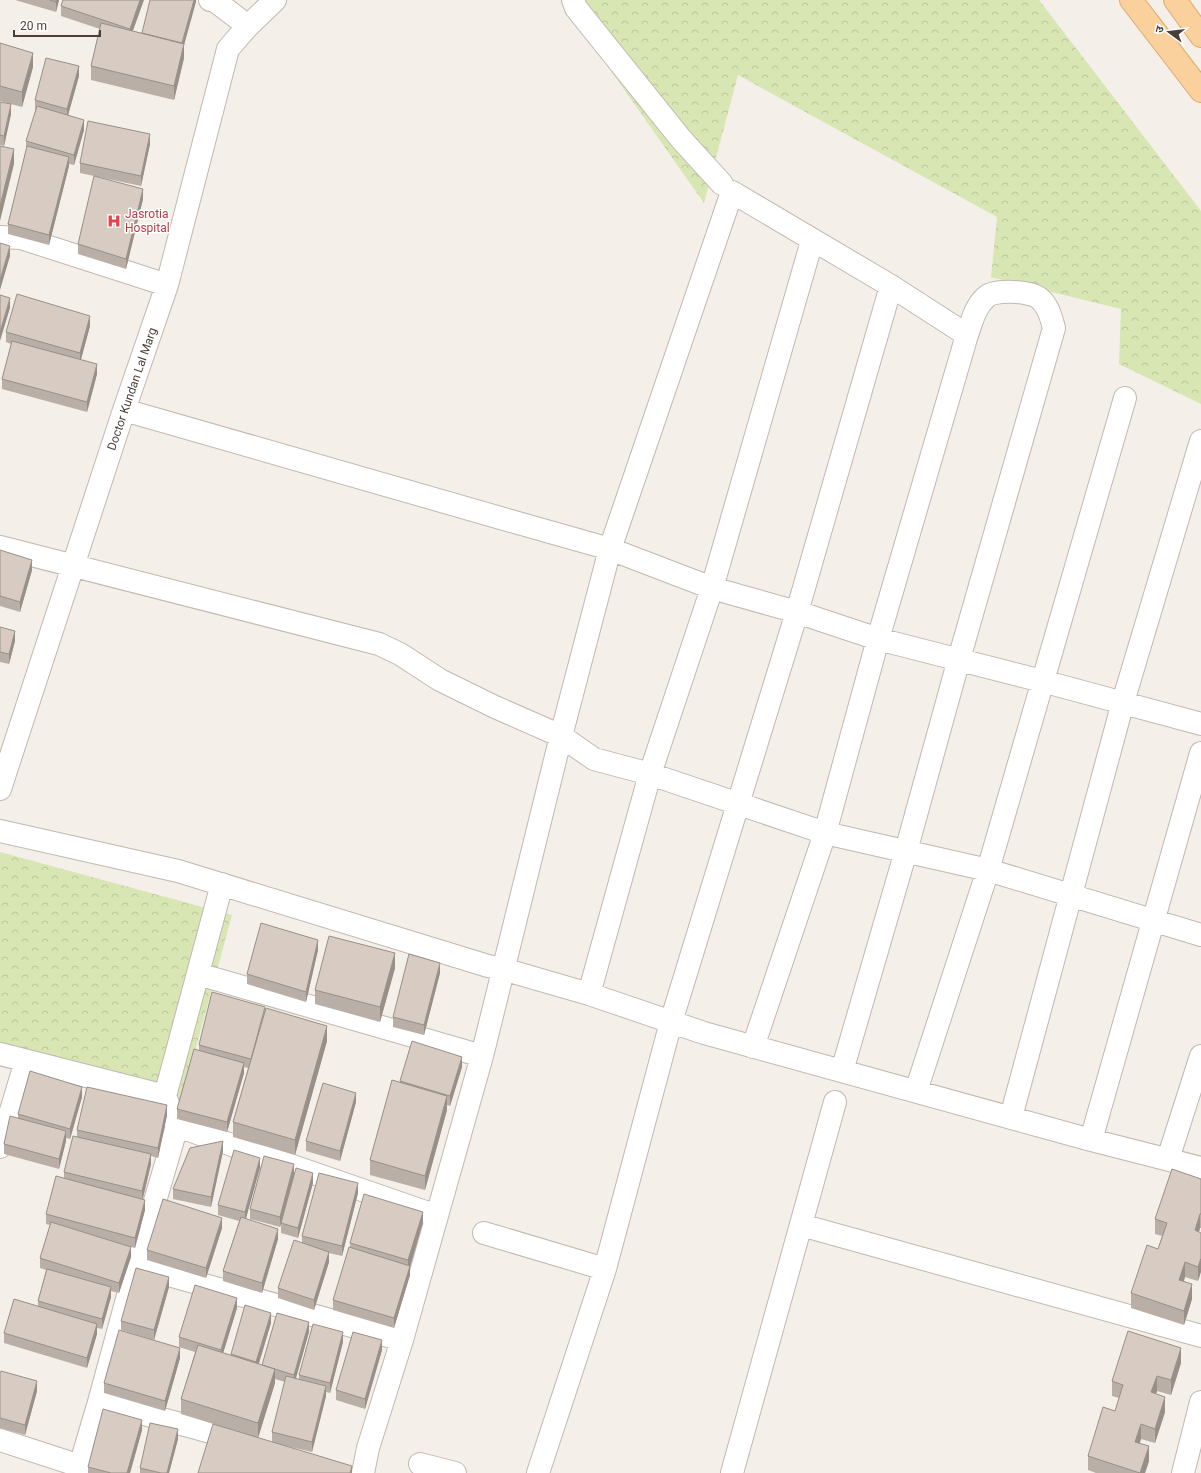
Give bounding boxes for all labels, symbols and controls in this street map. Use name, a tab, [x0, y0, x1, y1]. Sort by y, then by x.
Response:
scale bar	[14, 12, 100, 38]
north arrow	[1149, 12, 1189, 52]
text: 20 m	[20, 19, 47, 33]
text: उ	[1153, 24, 1167, 34]
place label: Jasrotia Hospital	[125, 207, 170, 235]
hospital icon: Jasrotia Hospital	[106, 213, 122, 229]
street label: Doctor Kundan Lal Marg	[104, 326, 160, 452]

